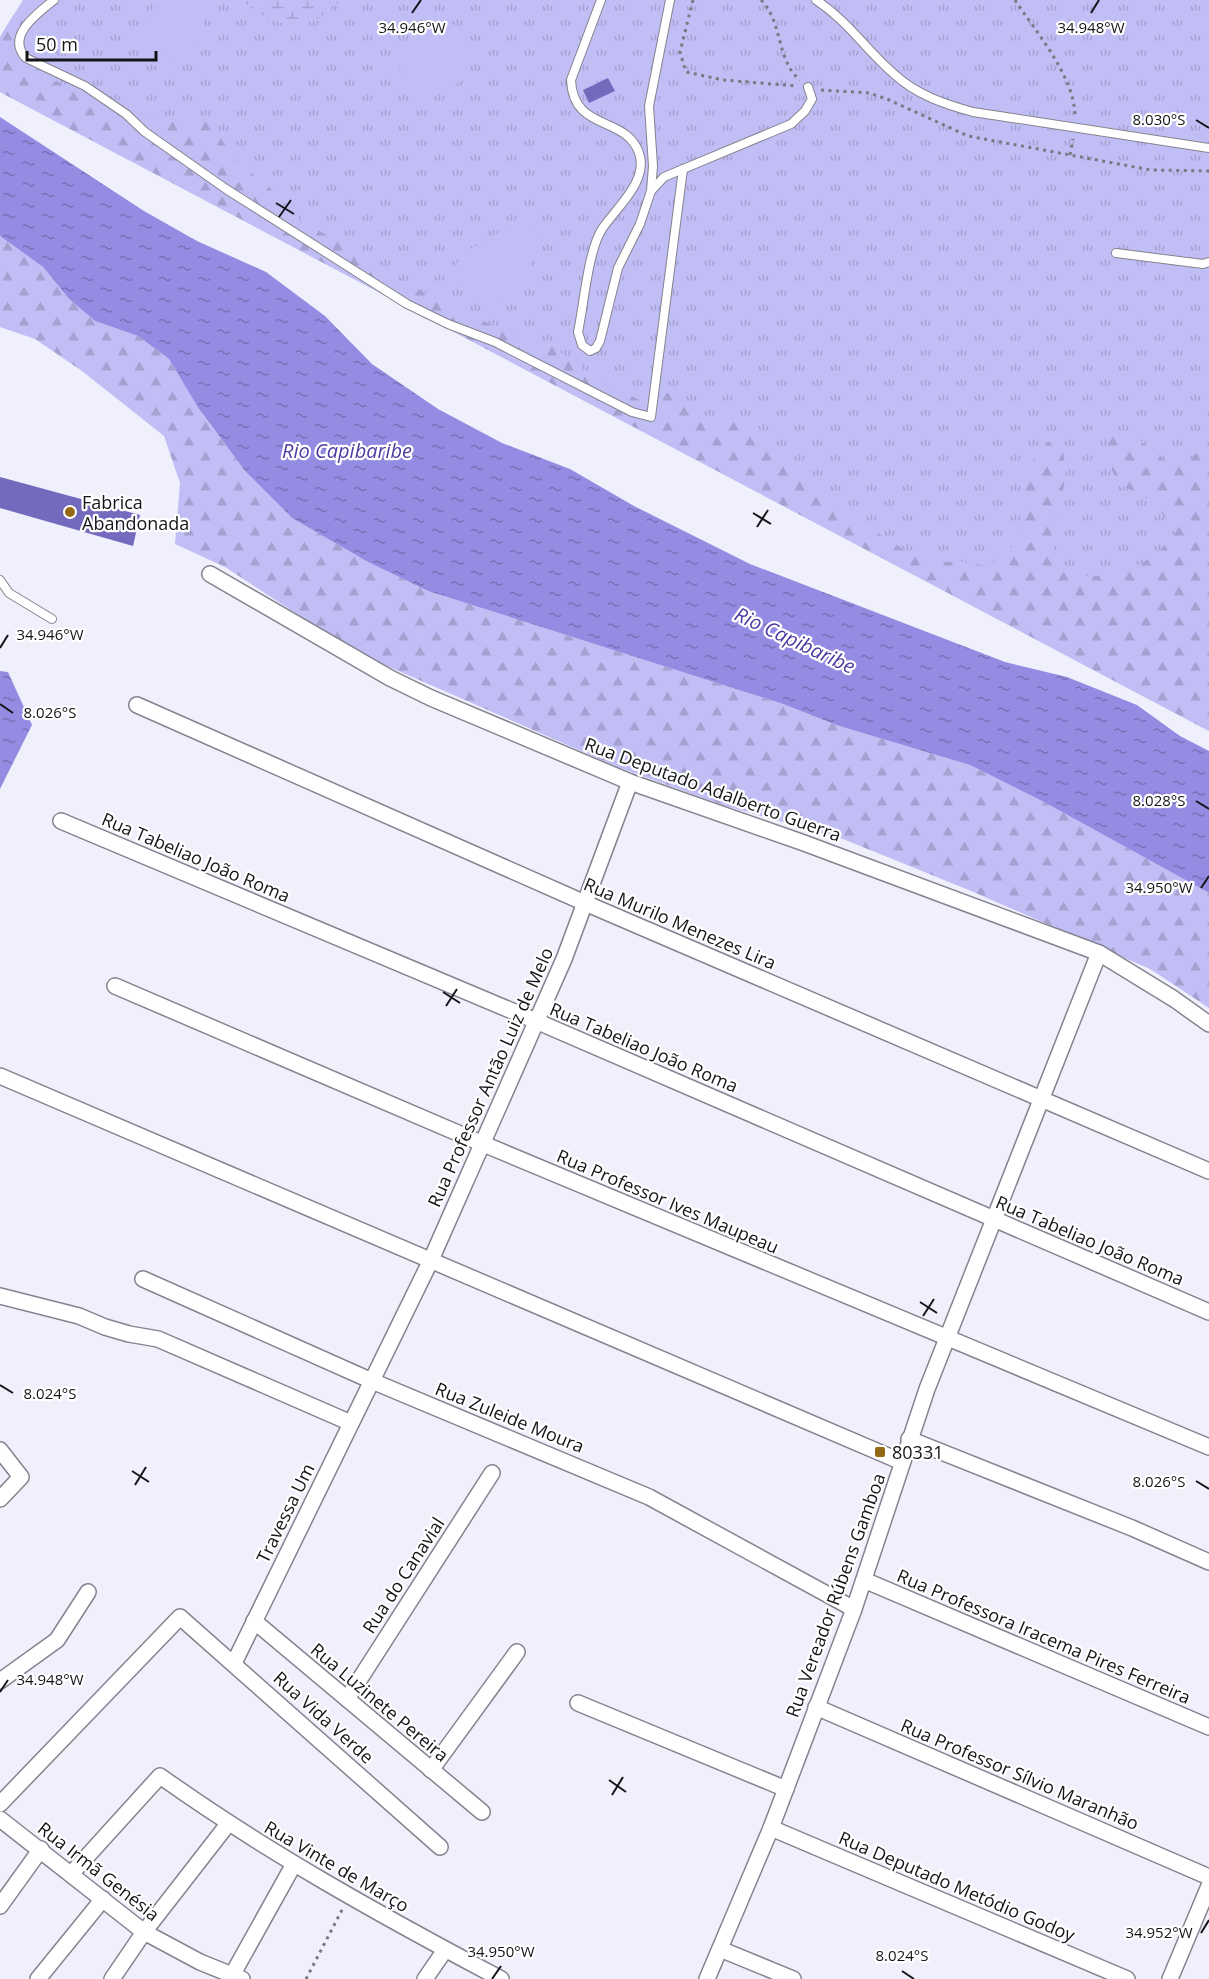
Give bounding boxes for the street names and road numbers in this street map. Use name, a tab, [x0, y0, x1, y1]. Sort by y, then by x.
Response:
street label: Rua Deputado Adalberto Guerra	[581, 731, 845, 847]
street label: Rua Tabeliao João Roma	[98, 806, 294, 908]
street label: Rua Murilo Menezes Lira	[580, 872, 780, 974]
street label: Rua Professor Antão Luiz de Melo	[422, 943, 558, 1211]
street label: Rua Tabeliao João Roma	[546, 996, 742, 1098]
street label: Rua Professor Ives Maupeau	[553, 1143, 783, 1259]
street label: Rua Tabeliao João Roma	[992, 1189, 1188, 1291]
street label: Rua Zuleide Moura	[432, 1376, 588, 1458]
street label: Travessa Um	[251, 1459, 319, 1567]
street label: Rua Vereador Rúbens Gamboa	[780, 1470, 890, 1720]
street label: Rua do Canavial	[356, 1512, 450, 1638]
street label: Rua Professora Iracema Pires Ferreira	[894, 1563, 1194, 1709]
street label: Rua Luzinete Pereira	[306, 1637, 454, 1767]
street label: Rua Vida Verde	[269, 1666, 379, 1768]
street label: Rua Professor Sílvio Maranhão	[897, 1713, 1143, 1835]
street label: Rua Vinte de Março	[260, 1815, 414, 1917]
street label: Rua Irmã Genésia	[33, 1816, 165, 1926]
street label: Rua Deputado Metódio Godoy	[835, 1825, 1080, 1947]

